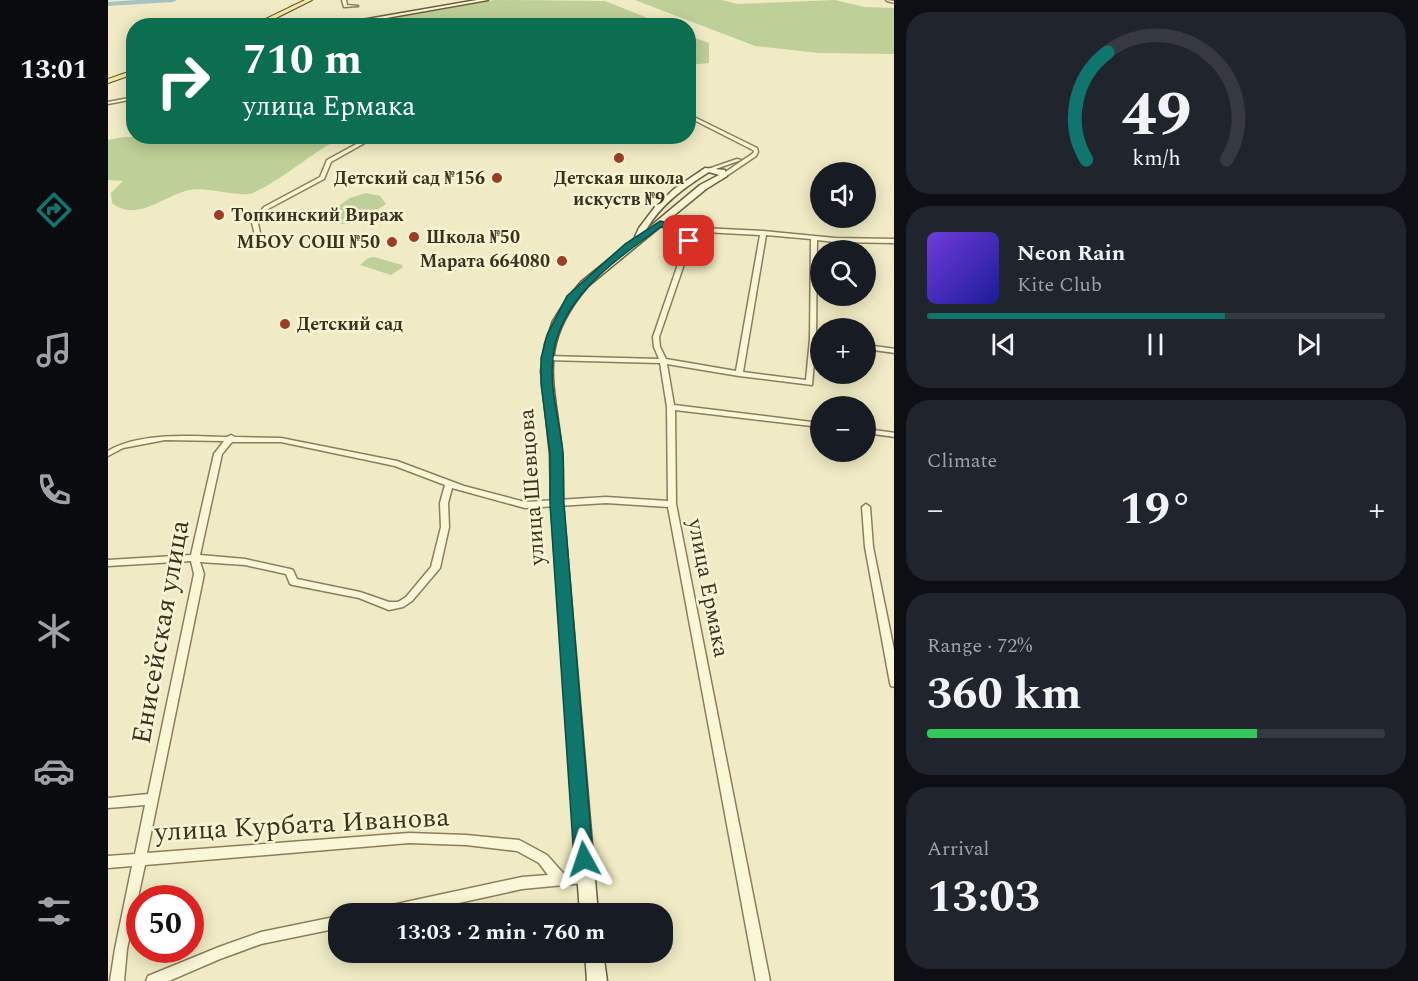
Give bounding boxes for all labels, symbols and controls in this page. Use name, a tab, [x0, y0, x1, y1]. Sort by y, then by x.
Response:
text: 710 m	[243, 29, 362, 92]
icon: right	[144, 42, 222, 120]
text: 13:01	[20, 49, 88, 91]
text: 49	[1121, 68, 1191, 163]
text: улица Ермака	[243, 86, 416, 128]
text: km/h	[1132, 142, 1180, 175]
marker: Детская школа искуств №9	[612, 151, 626, 165]
map controls	[810, 162, 876, 462]
button: sound	[810, 162, 876, 228]
place label: Детский сад №156	[334, 165, 485, 192]
place label: Детская школа искуств №9	[554, 165, 685, 213]
marker: Детский сад №156	[490, 171, 504, 185]
icon: directions	[33, 189, 75, 231]
place label: Топкинский Вираж	[231, 202, 405, 229]
marker: Топкинский Вираж	[212, 208, 226, 222]
pin	[663, 215, 714, 266]
place label: Школа №50	[426, 224, 520, 251]
icon: arrive	[672, 224, 705, 257]
place label: МБОУ СОШ №50	[236, 229, 380, 256]
marker: Школа №50	[407, 230, 421, 244]
marker: МБОУ СОШ №50	[385, 235, 399, 249]
text: Neon Rain	[1017, 237, 1125, 270]
button: search	[810, 240, 876, 306]
place label: Марата 664080	[420, 248, 550, 275]
marker: Марата 664080	[555, 254, 569, 268]
text: Kite Club	[1017, 270, 1102, 300]
place label: Детский сад	[297, 311, 403, 338]
marker: Детский сад	[278, 317, 292, 331]
button: +	[810, 318, 876, 384]
icon: previous	[987, 328, 1020, 361]
icon: pause	[1139, 328, 1172, 361]
icon: next	[1292, 328, 1325, 361]
icon: music	[33, 329, 75, 371]
button: −	[810, 396, 876, 462]
street label: улица Шевцова	[510, 407, 554, 567]
text: Climate	[927, 446, 997, 476]
icon: phone	[33, 469, 75, 511]
text: 19°	[1120, 475, 1193, 544]
text: −	[927, 485, 944, 535]
text: +	[1369, 485, 1385, 535]
street label: улица Ермака	[678, 515, 738, 660]
street label: Енисейская улица	[121, 517, 201, 747]
icon: climate	[33, 610, 75, 652]
text: Range · 72%	[927, 631, 1032, 661]
text: 360 km	[927, 660, 1082, 729]
icon: car	[33, 750, 75, 792]
street label: улица Курбата Иванова	[152, 796, 451, 854]
position arrow	[552, 827, 616, 891]
text: Arrival	[927, 834, 989, 864]
text: 13:03	[927, 863, 1040, 932]
speed limit sign: 50	[126, 885, 204, 963]
icon: filters	[33, 890, 75, 932]
text: 13:03 · 2 min · 760 m	[396, 916, 605, 949]

